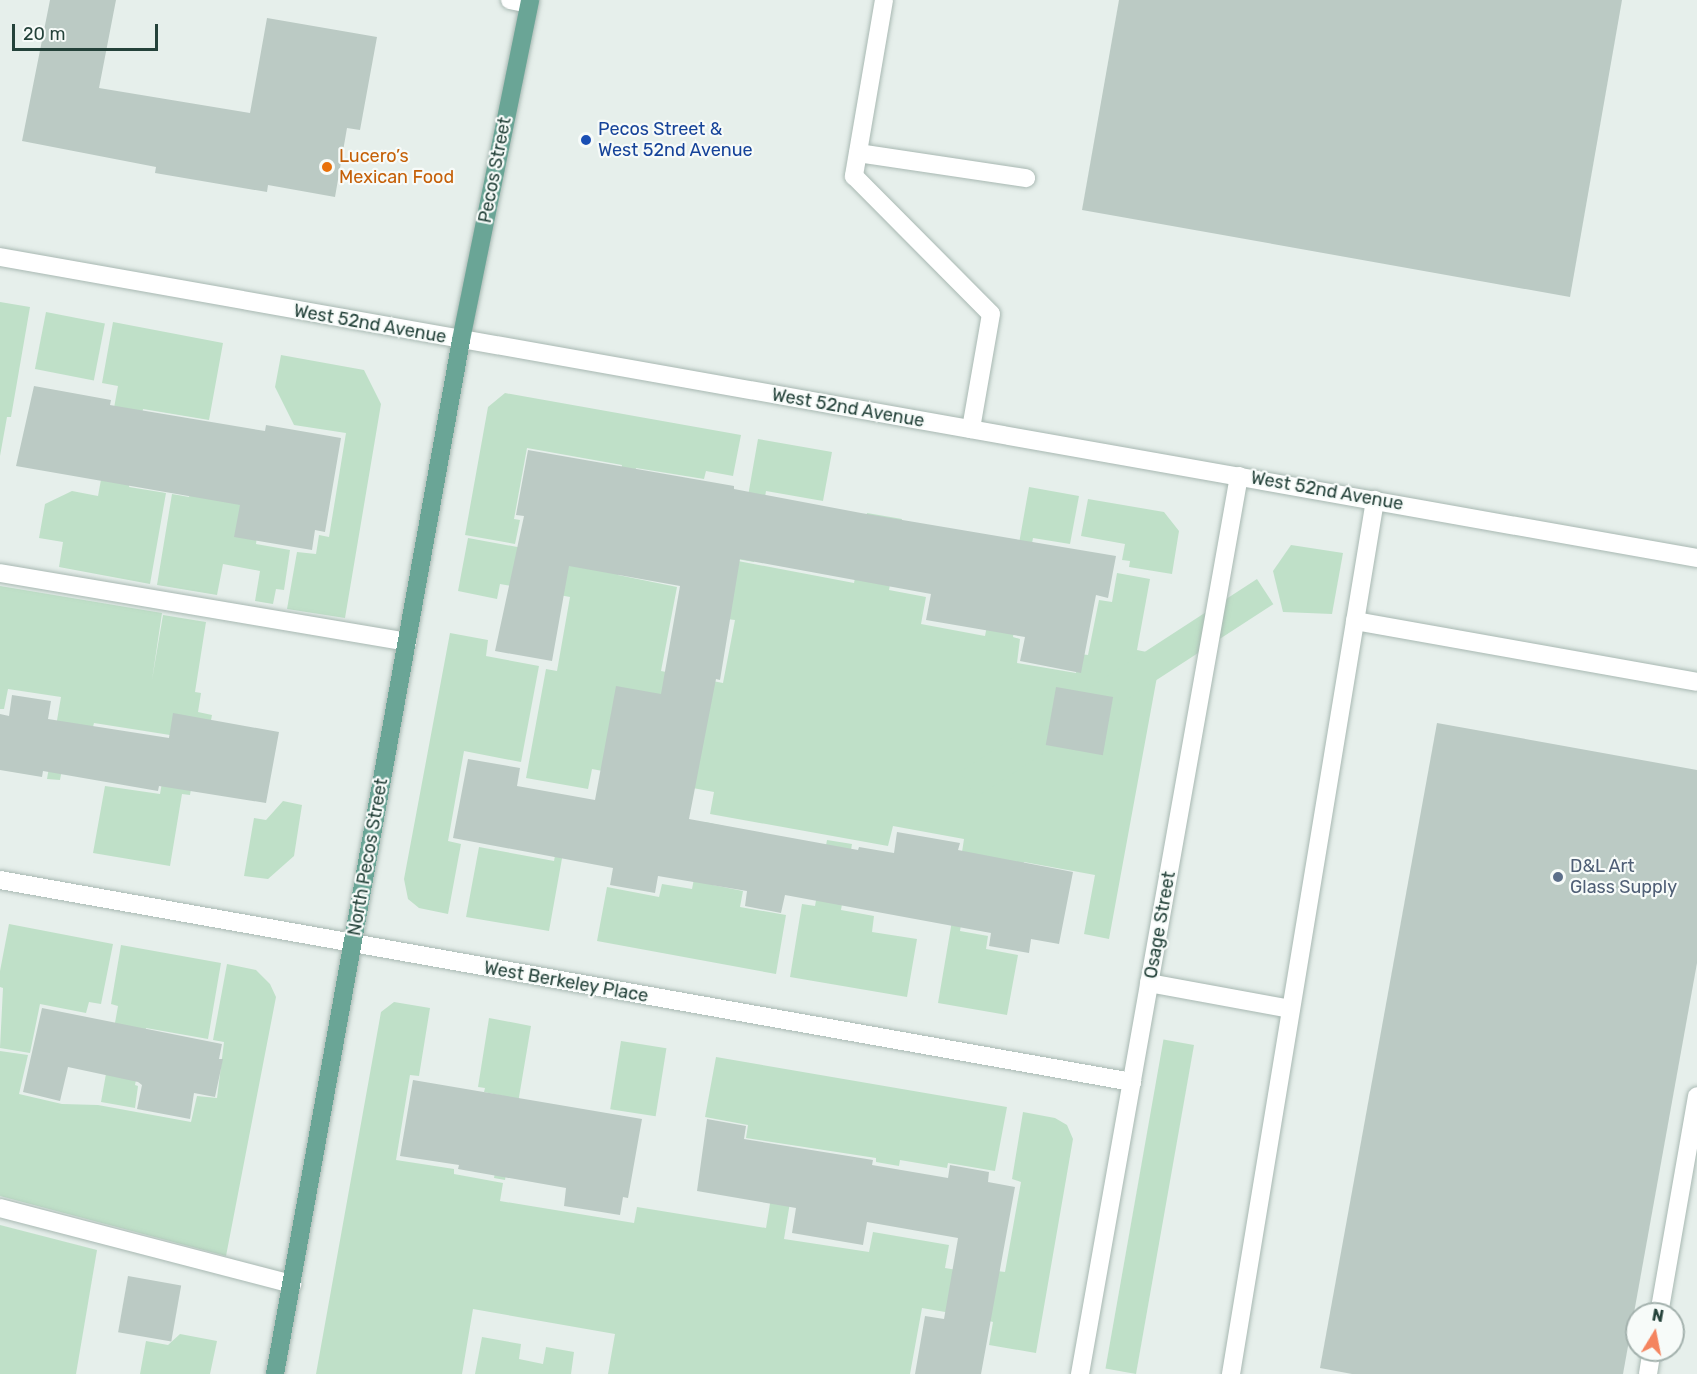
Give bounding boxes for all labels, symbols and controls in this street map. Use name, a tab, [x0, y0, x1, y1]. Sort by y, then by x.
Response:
scale bar	[15, 12, 160, 50]
text: 20 m	[23, 23, 65, 45]
street label: Pecos Street	[474, 115, 516, 225]
place label: Pecos Street & West 52nd Avenue	[598, 119, 753, 162]
marker: Pecos Street & West 52nd Avenue	[579, 133, 593, 147]
place label: Lucero’s Mexican Food	[339, 146, 454, 188]
marker: Lucero’s Mexican Food	[320, 160, 334, 174]
street label: West 52nd Avenue	[292, 300, 448, 348]
street label: West 52nd Avenue	[770, 384, 926, 432]
street label: West 52nd Avenue	[1249, 467, 1405, 515]
street label: North Pecos Street	[344, 777, 392, 937]
place label: D&L Art Glass Supply	[1570, 856, 1677, 898]
street label: Osage Street	[1140, 870, 1180, 980]
marker: D&L Art Glass Supply	[1551, 870, 1565, 884]
street label: West Berkeley Place	[482, 957, 650, 1007]
north arrow	[1625, 1302, 1685, 1362]
text: N	[1651, 1305, 1665, 1326]

